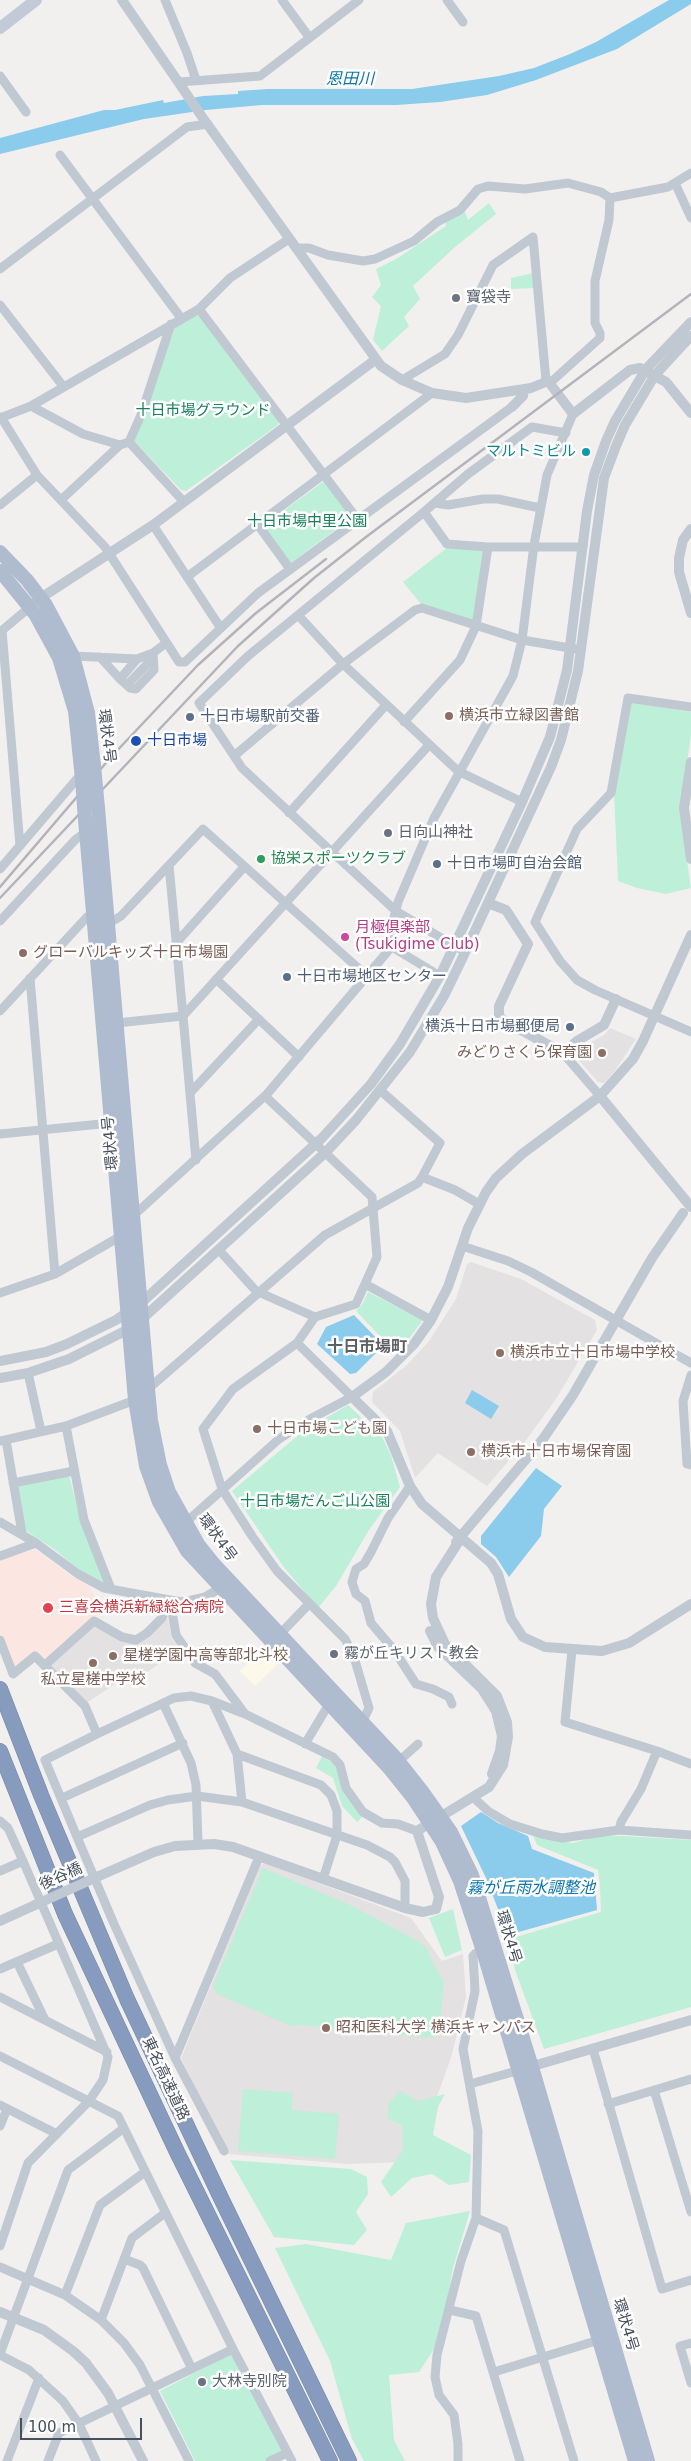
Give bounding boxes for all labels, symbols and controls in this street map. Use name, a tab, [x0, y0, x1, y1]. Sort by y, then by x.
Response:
water label: 恩田川	[326, 70, 374, 90]
place label: 寶袋寺	[466, 289, 511, 307]
marker: 寶袋寺	[450, 292, 462, 304]
park label: 十日市場グラウンド	[136, 402, 270, 420]
place label: マルトミビル	[486, 443, 576, 461]
marker: マルトミビル	[580, 446, 592, 458]
park label: 十日市場中里公園	[247, 513, 367, 531]
place label: 横浜市立緑図書館	[459, 707, 579, 725]
street label: 環状4号	[94, 708, 118, 764]
place label: 十日市場駅前交番	[200, 708, 320, 726]
marker: 横浜市立緑図書館	[443, 710, 455, 722]
marker: 十日市場駅前交番	[184, 711, 196, 723]
place label: 十日市場	[147, 732, 207, 750]
marker: 十日市場	[129, 734, 143, 748]
place label: 日向山神社	[398, 824, 473, 842]
marker: 日向山神社	[382, 827, 394, 839]
place label: 協栄スポーツクラブ	[271, 850, 406, 868]
marker: 協栄スポーツクラブ	[255, 853, 267, 865]
place label: 十日市場町自治会館	[447, 855, 582, 873]
marker: 十日市場町自治会館	[431, 858, 443, 870]
place label: 月極倶楽部 (Tsukigime Club)	[355, 919, 480, 954]
marker: 月極倶楽部 (Tsukigime Club)	[339, 931, 351, 943]
place label: グローバルキッズ十日市場園	[33, 944, 228, 962]
marker: グローバルキッズ十日市場園	[17, 947, 29, 959]
place label: 十日市場地区センター	[297, 968, 447, 986]
marker: 十日市場地区センター	[281, 971, 293, 983]
place label: 横浜十日市場郵便局	[425, 1018, 560, 1036]
marker: 横浜十日市場郵便局	[564, 1021, 576, 1033]
place label: みどりさくら保育園	[457, 1044, 592, 1062]
marker: みどりさくら保育園	[596, 1047, 608, 1059]
street label: 環状4号	[100, 1115, 122, 1171]
district label: 十日市場町	[327, 1338, 407, 1358]
place label: 横浜市立十日市場中学校	[510, 1344, 675, 1362]
marker: 横浜市立十日市場中学校	[494, 1347, 506, 1359]
place label: 十日市場こども園	[267, 1420, 387, 1438]
marker: 十日市場こども園	[251, 1423, 263, 1435]
place label: 横浜市十日市場保育園	[481, 1443, 631, 1461]
marker: 横浜市十日市場保育園	[465, 1446, 477, 1458]
park label: 十日市場だんご山公園	[240, 1493, 390, 1511]
street label: 環状4号	[194, 1511, 240, 1565]
place label: 三喜会横浜新緑総合病院	[59, 1599, 224, 1617]
marker: 三喜会横浜新緑総合病院	[41, 1601, 55, 1615]
place label: 霧が丘キリスト教会	[344, 1645, 479, 1663]
place label: 星槎学園中高等部北斗校	[123, 1647, 288, 1665]
marker: 霧が丘キリスト教会	[328, 1648, 340, 1660]
marker: 星槎学園中高等部北斗校	[107, 1650, 119, 1662]
marker: 私立星槎中学校	[87, 1657, 99, 1669]
place label: 私立星槎中学校	[41, 1671, 145, 1689]
street label: 後谷橋	[37, 1860, 85, 1894]
water label: 霧が丘雨水調整池	[467, 1879, 595, 1899]
street label: 環状4号	[491, 1908, 525, 1966]
place label: 昭和医科大学 横浜キャンパス	[336, 2019, 536, 2037]
marker: 昭和医科大学 横浜キャンパス	[320, 2022, 332, 2034]
street label: 東名高速道路	[138, 2034, 192, 2124]
street label: 環状4号	[608, 2296, 642, 2354]
place label: 大林寺別院	[212, 2373, 287, 2391]
marker: 大林寺別院	[196, 2376, 208, 2388]
scale bar	[22, 2408, 145, 2440]
text: 100 m	[28, 2418, 76, 2436]

